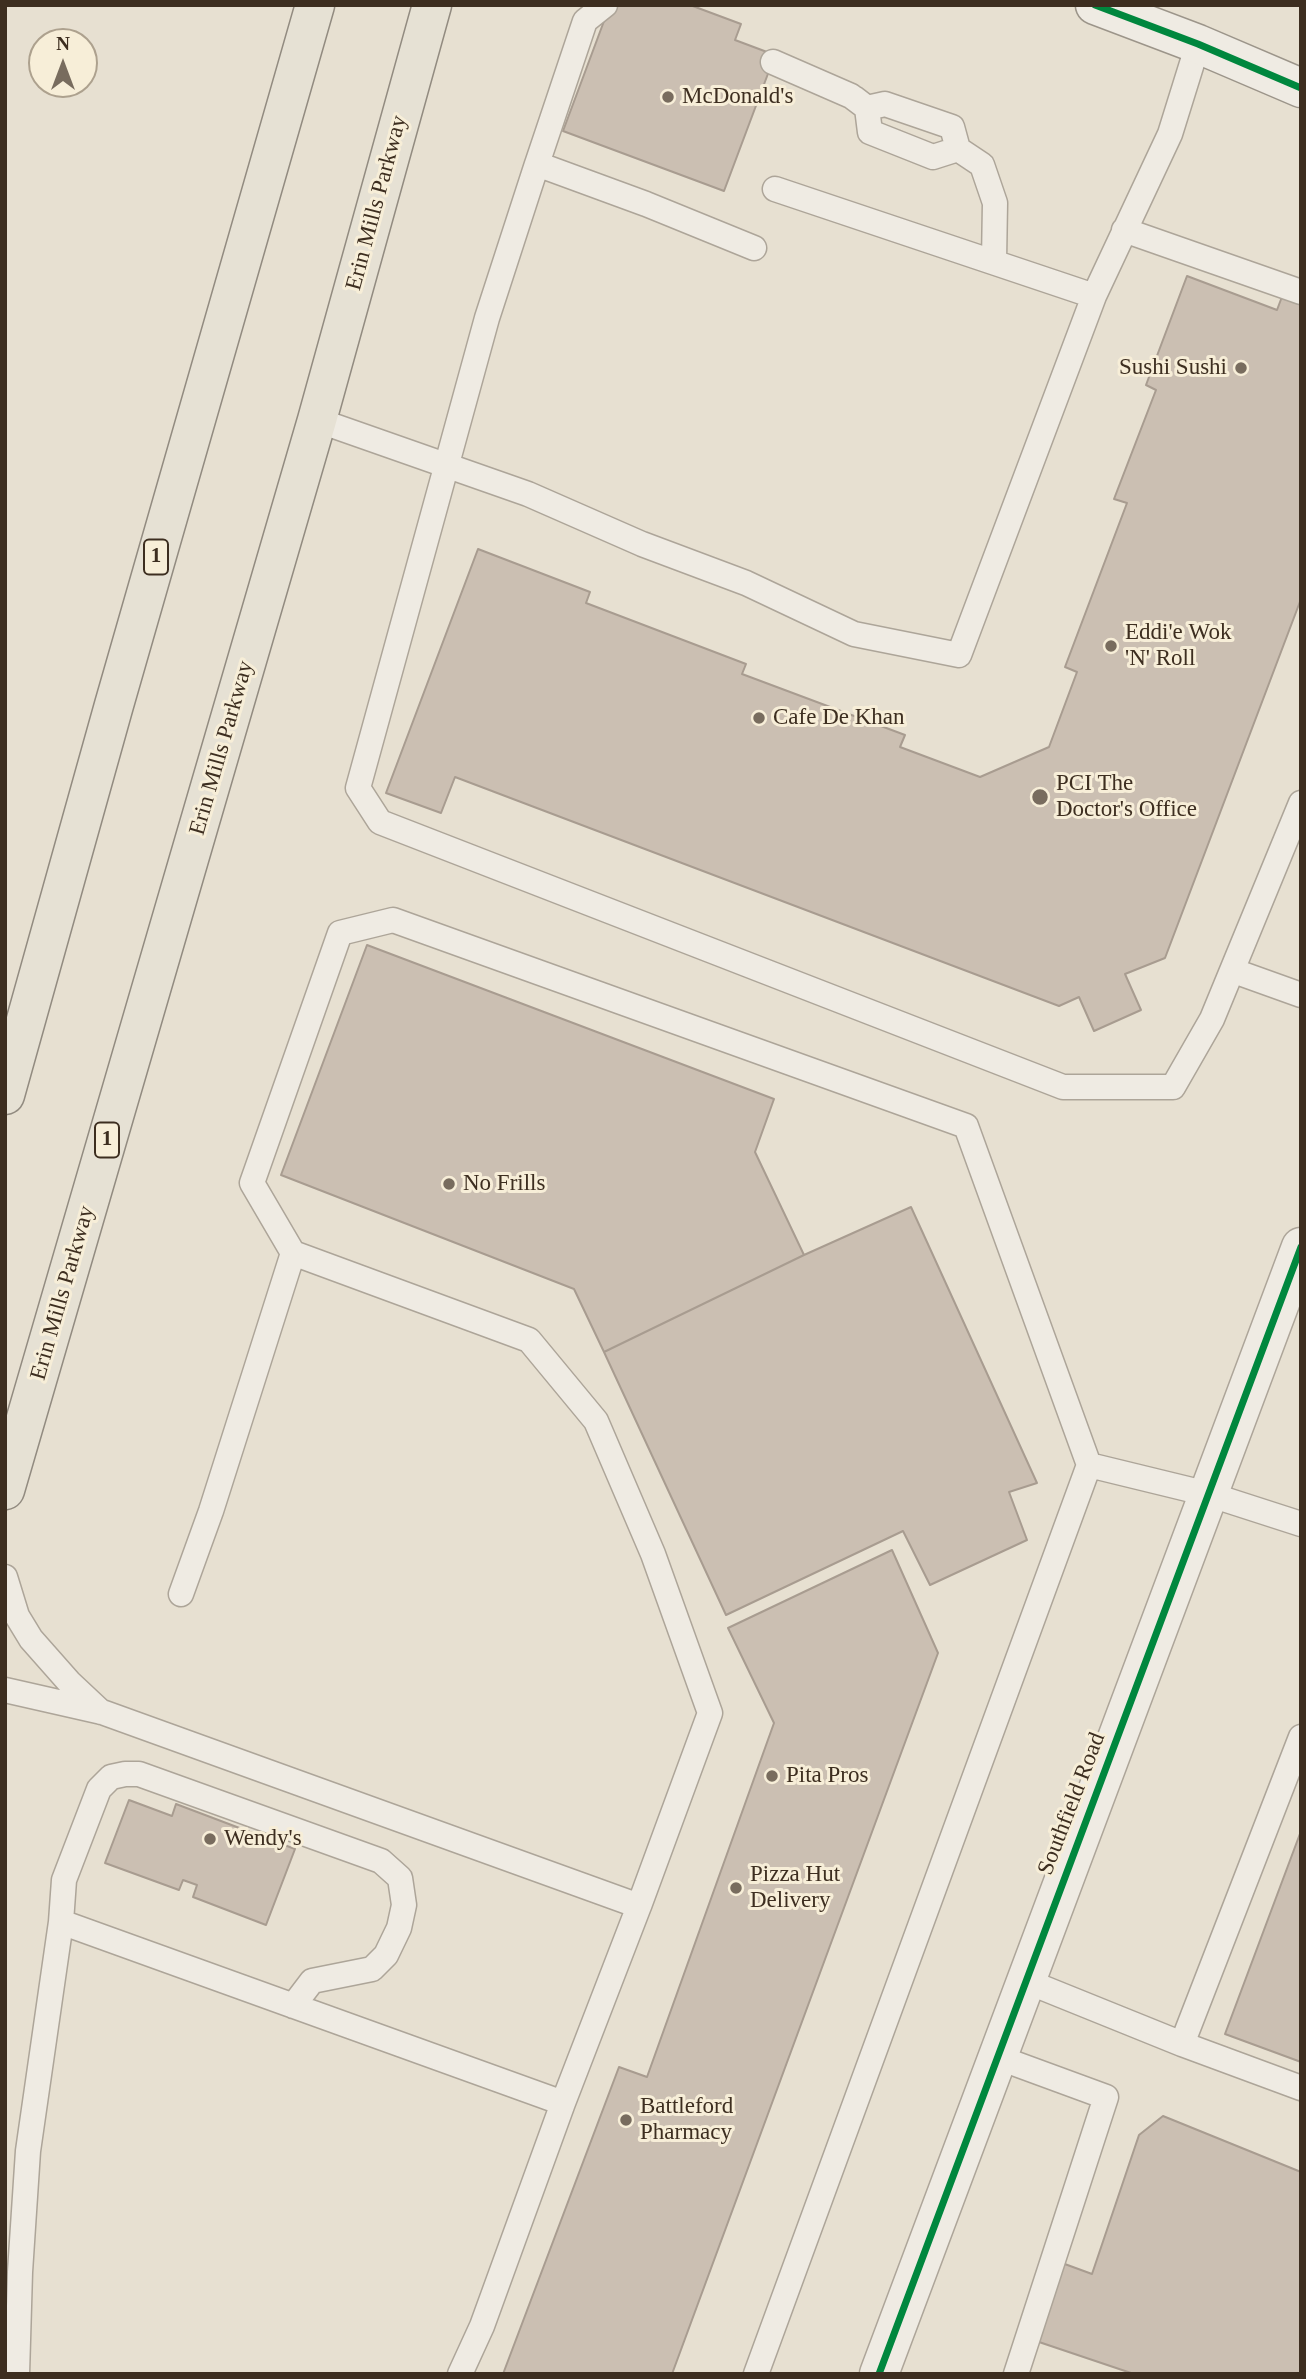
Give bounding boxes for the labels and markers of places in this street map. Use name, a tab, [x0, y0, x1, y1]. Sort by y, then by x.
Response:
place label: McDonald's	[682, 83, 793, 111]
marker: McDonald's	[660, 89, 676, 105]
place label: Sushi Sushi	[1119, 354, 1227, 382]
marker: Sushi Sushi	[1233, 360, 1249, 376]
place label: Eddi'e Wok 'N' Roll	[1125, 619, 1231, 673]
marker: Eddi'e Wok 'N' Roll	[1103, 638, 1119, 654]
place label: Cafe De Khan	[773, 704, 905, 732]
marker: Cafe De Khan	[751, 710, 767, 726]
place label: PCI The Doctor's Office	[1056, 770, 1197, 824]
marker: PCI The Doctor's Office	[1030, 787, 1050, 807]
place label: No Frills	[463, 1170, 545, 1198]
marker: No Frills	[441, 1176, 457, 1192]
place label: Pita Pros	[786, 1762, 868, 1790]
marker: Pita Pros	[764, 1768, 780, 1784]
place label: Wendy's	[224, 1825, 302, 1853]
marker: Wendy's	[202, 1831, 218, 1847]
place label: Pizza Hut Delivery	[750, 1861, 840, 1915]
marker: Pizza Hut Delivery	[728, 1880, 744, 1896]
place label: Battleford Pharmacy	[640, 2093, 733, 2147]
marker: Battleford Pharmacy	[618, 2112, 634, 2128]

